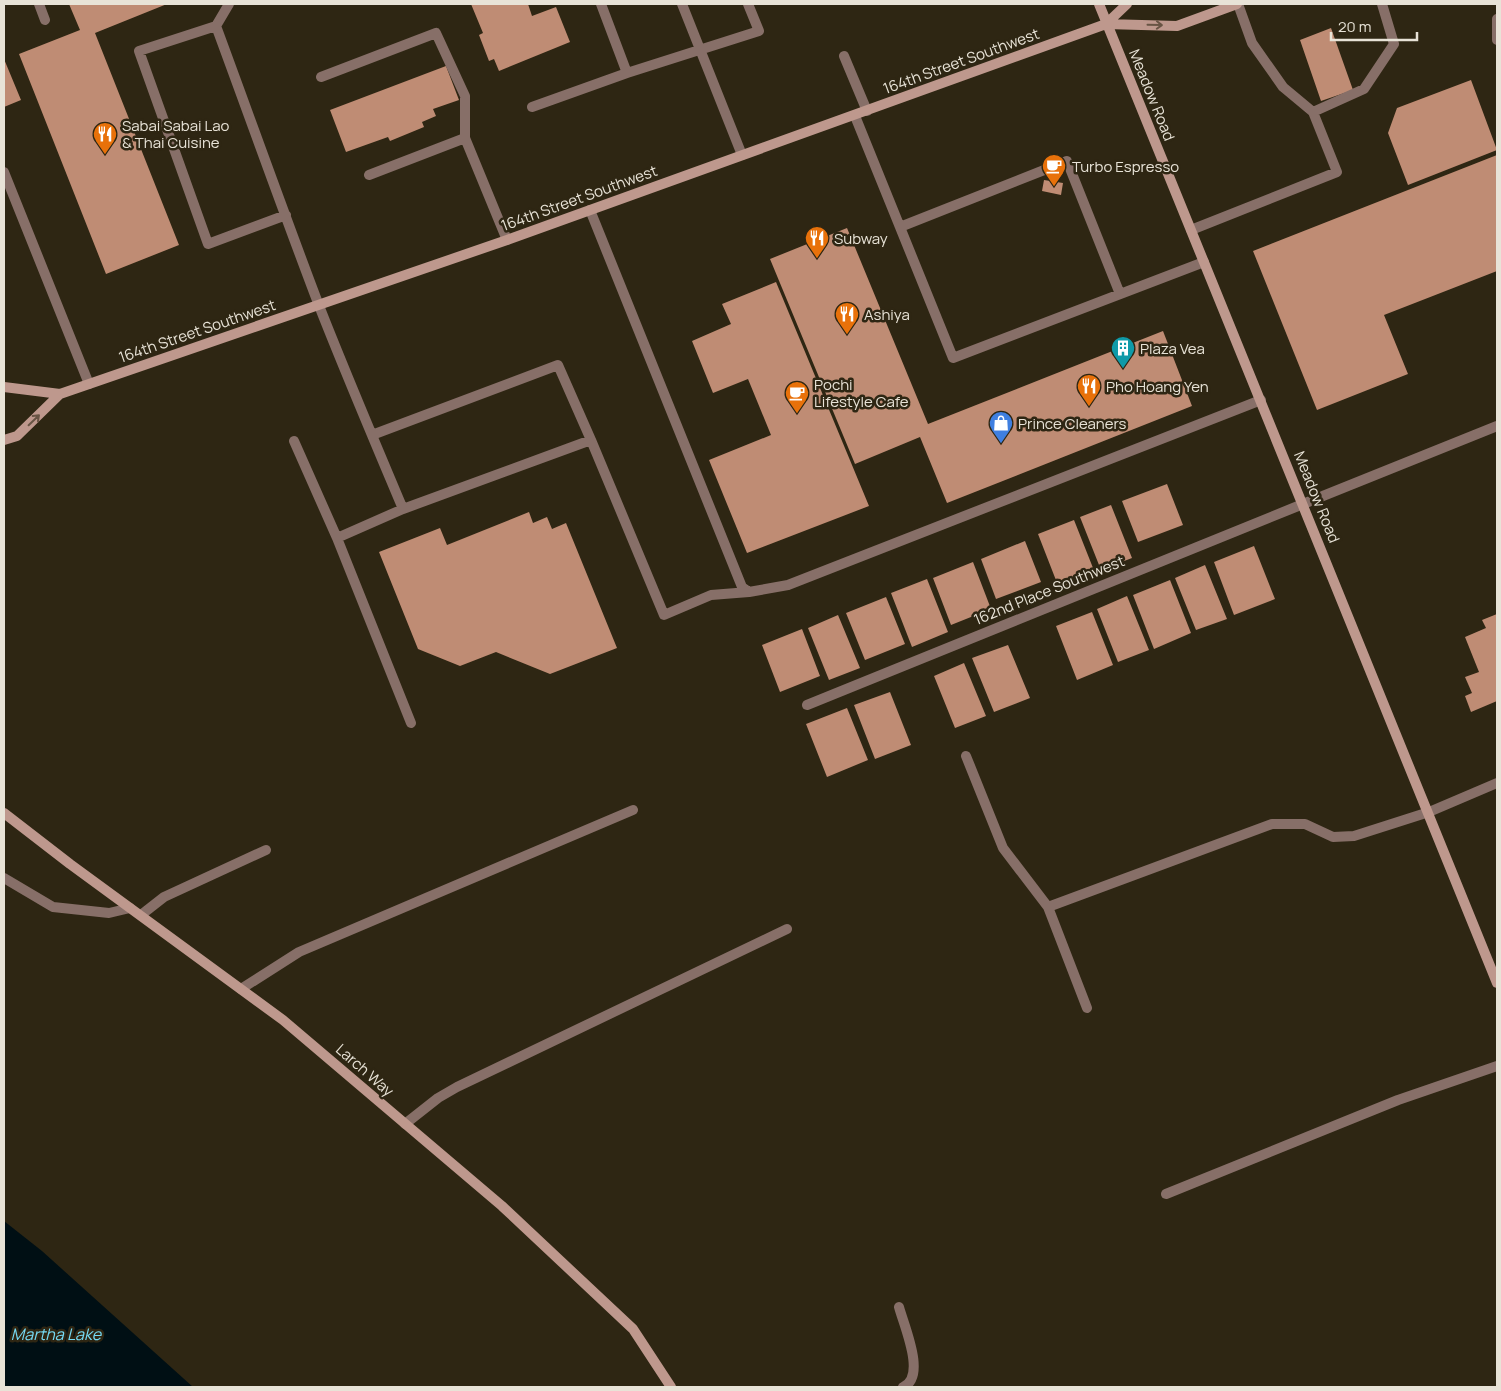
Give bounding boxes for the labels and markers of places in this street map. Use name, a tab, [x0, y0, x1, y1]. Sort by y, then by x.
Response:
place label: Sabai Sabai Lao & Thai Cuisine	[122, 115, 230, 153]
restaurant icon: Sabai Sabai Lao & Thai Cuisine	[92, 121, 118, 155]
cafe icon: Turbo Espresso	[1041, 153, 1067, 187]
place label: Turbo Espresso	[1072, 156, 1179, 177]
restaurant icon: Subway	[804, 225, 830, 259]
place label: Subway	[834, 228, 888, 249]
restaurant icon: Ashiya	[834, 301, 860, 335]
place label: Ashiya	[864, 304, 910, 325]
building icon: Plaza Vea	[1110, 335, 1136, 369]
place label: Plaza Vea	[1140, 338, 1205, 359]
restaurant icon: Pho Hoang Yen	[1076, 373, 1102, 407]
place label: Pochi Lifestyle Cafe	[814, 374, 909, 412]
place label: Pho Hoang Yen	[1106, 376, 1209, 397]
cafe icon: Pochi Lifestyle Cafe	[784, 380, 810, 414]
shop icon: Prince Cleaners	[988, 410, 1014, 444]
place label: Prince Cleaners	[1018, 413, 1127, 434]

